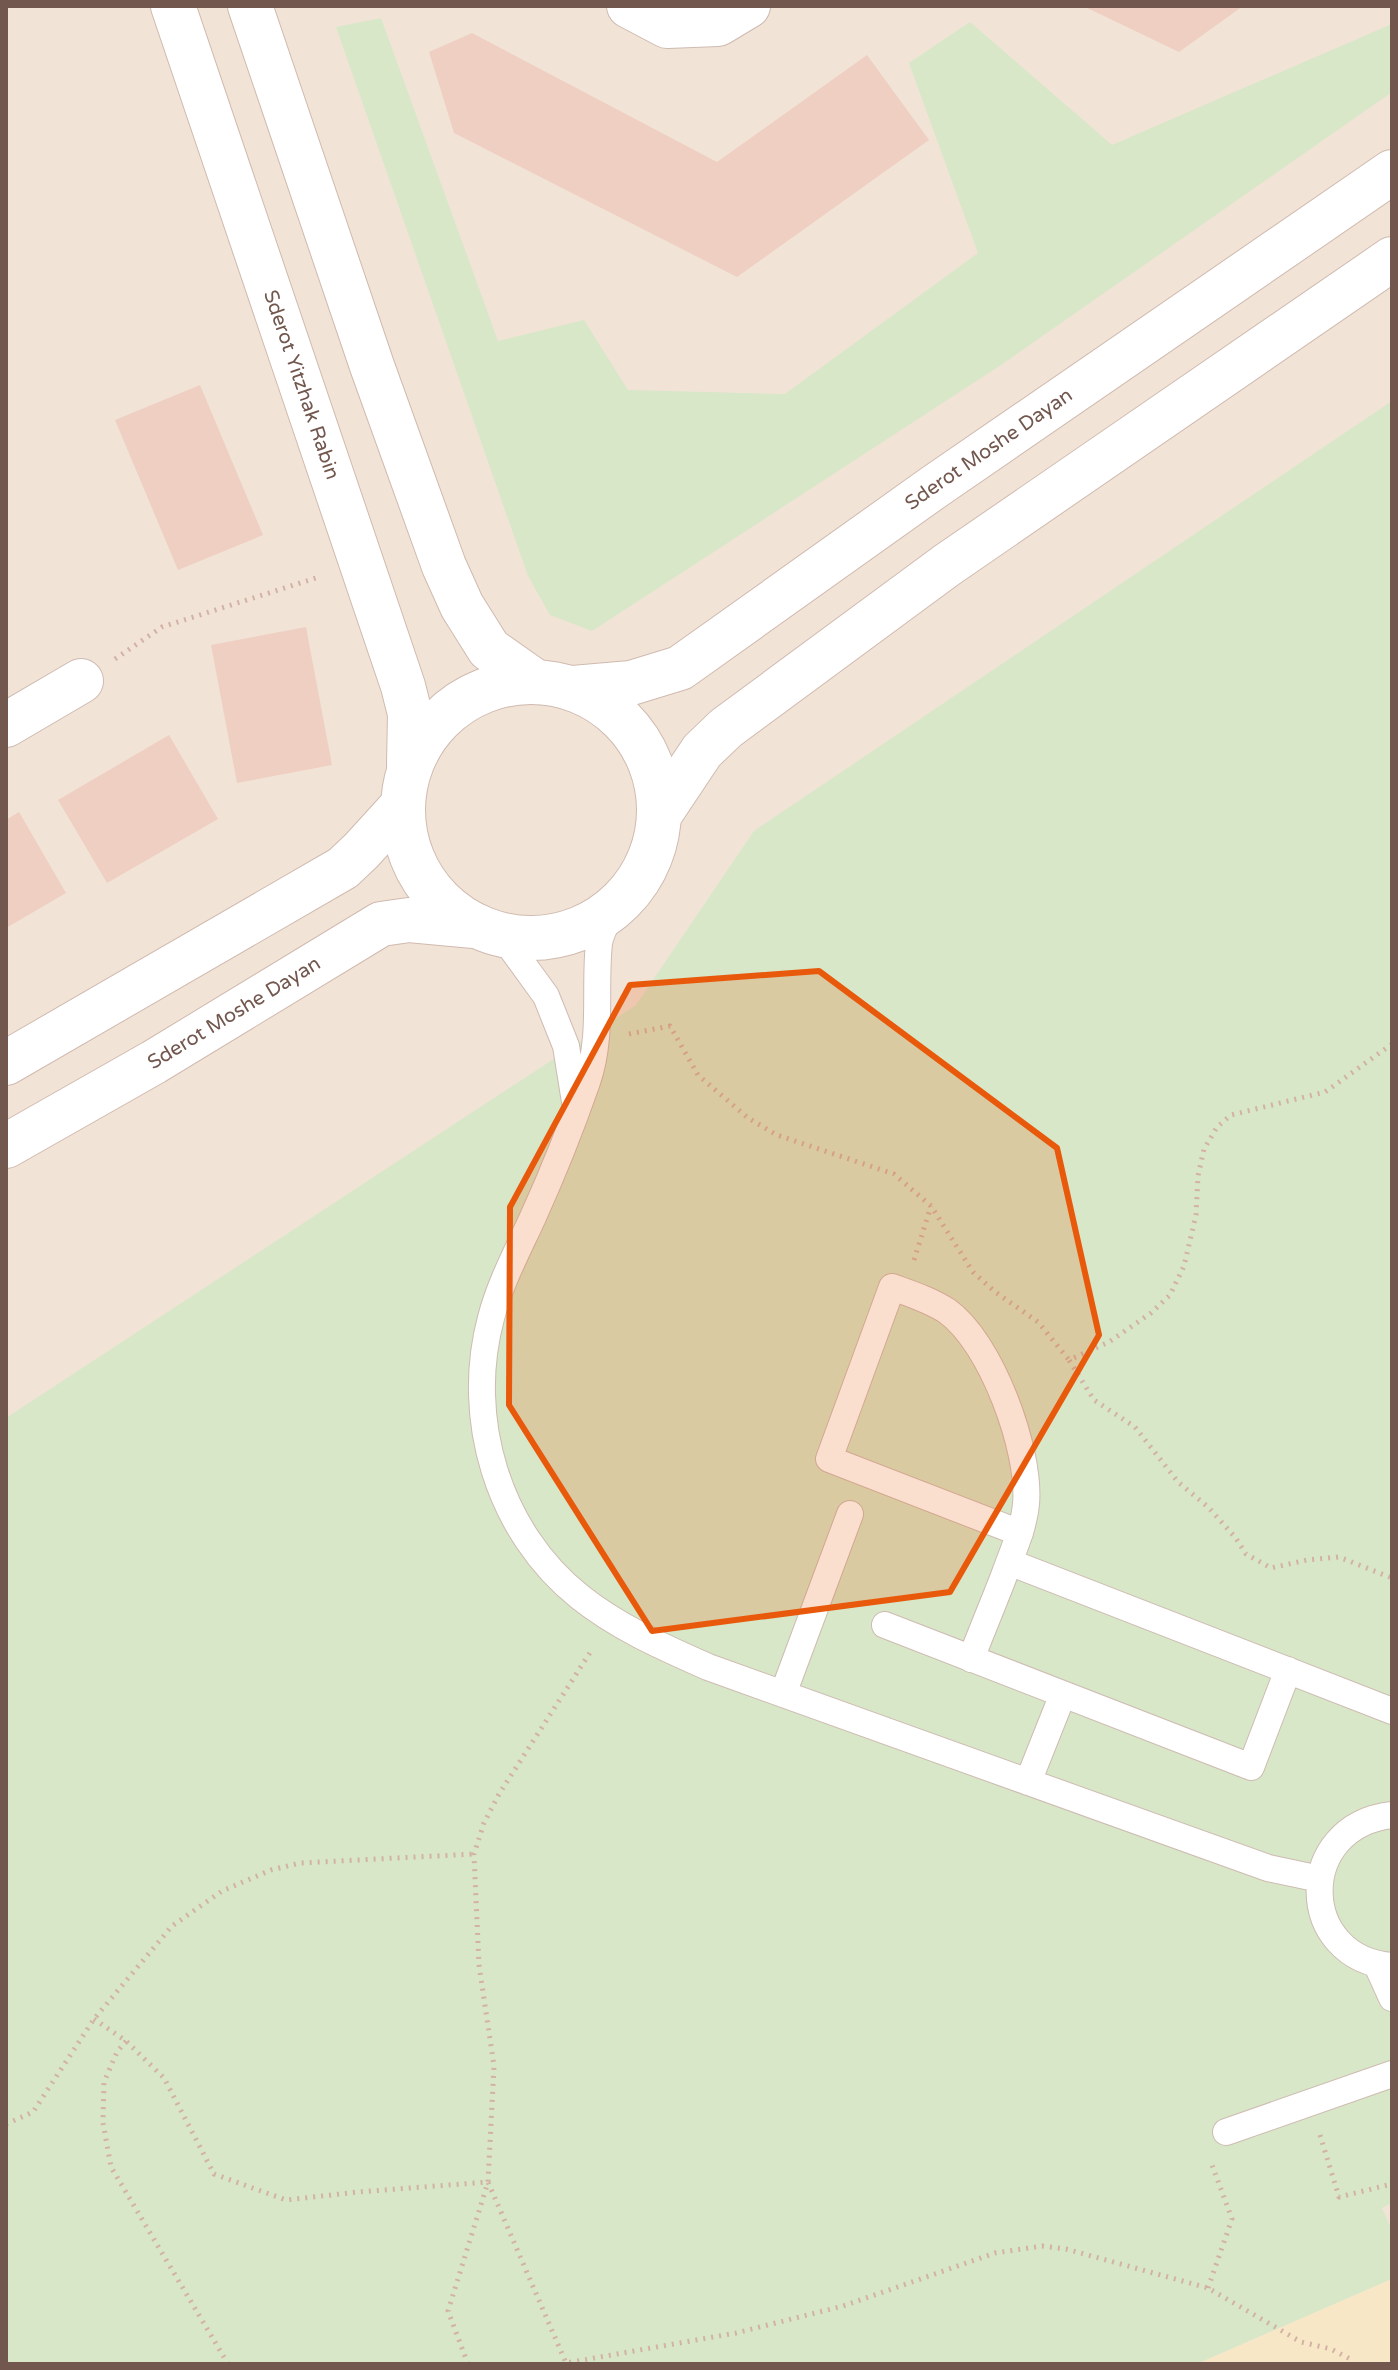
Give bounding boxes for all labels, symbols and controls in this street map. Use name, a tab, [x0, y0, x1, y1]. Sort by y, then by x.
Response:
street label: Sderot Yitzhak Rabin	[258, 287, 344, 483]
street label: Sderot Moshe Dayan	[901, 383, 1077, 516]
street label: Sderot Moshe Dayan	[143, 952, 325, 1075]

